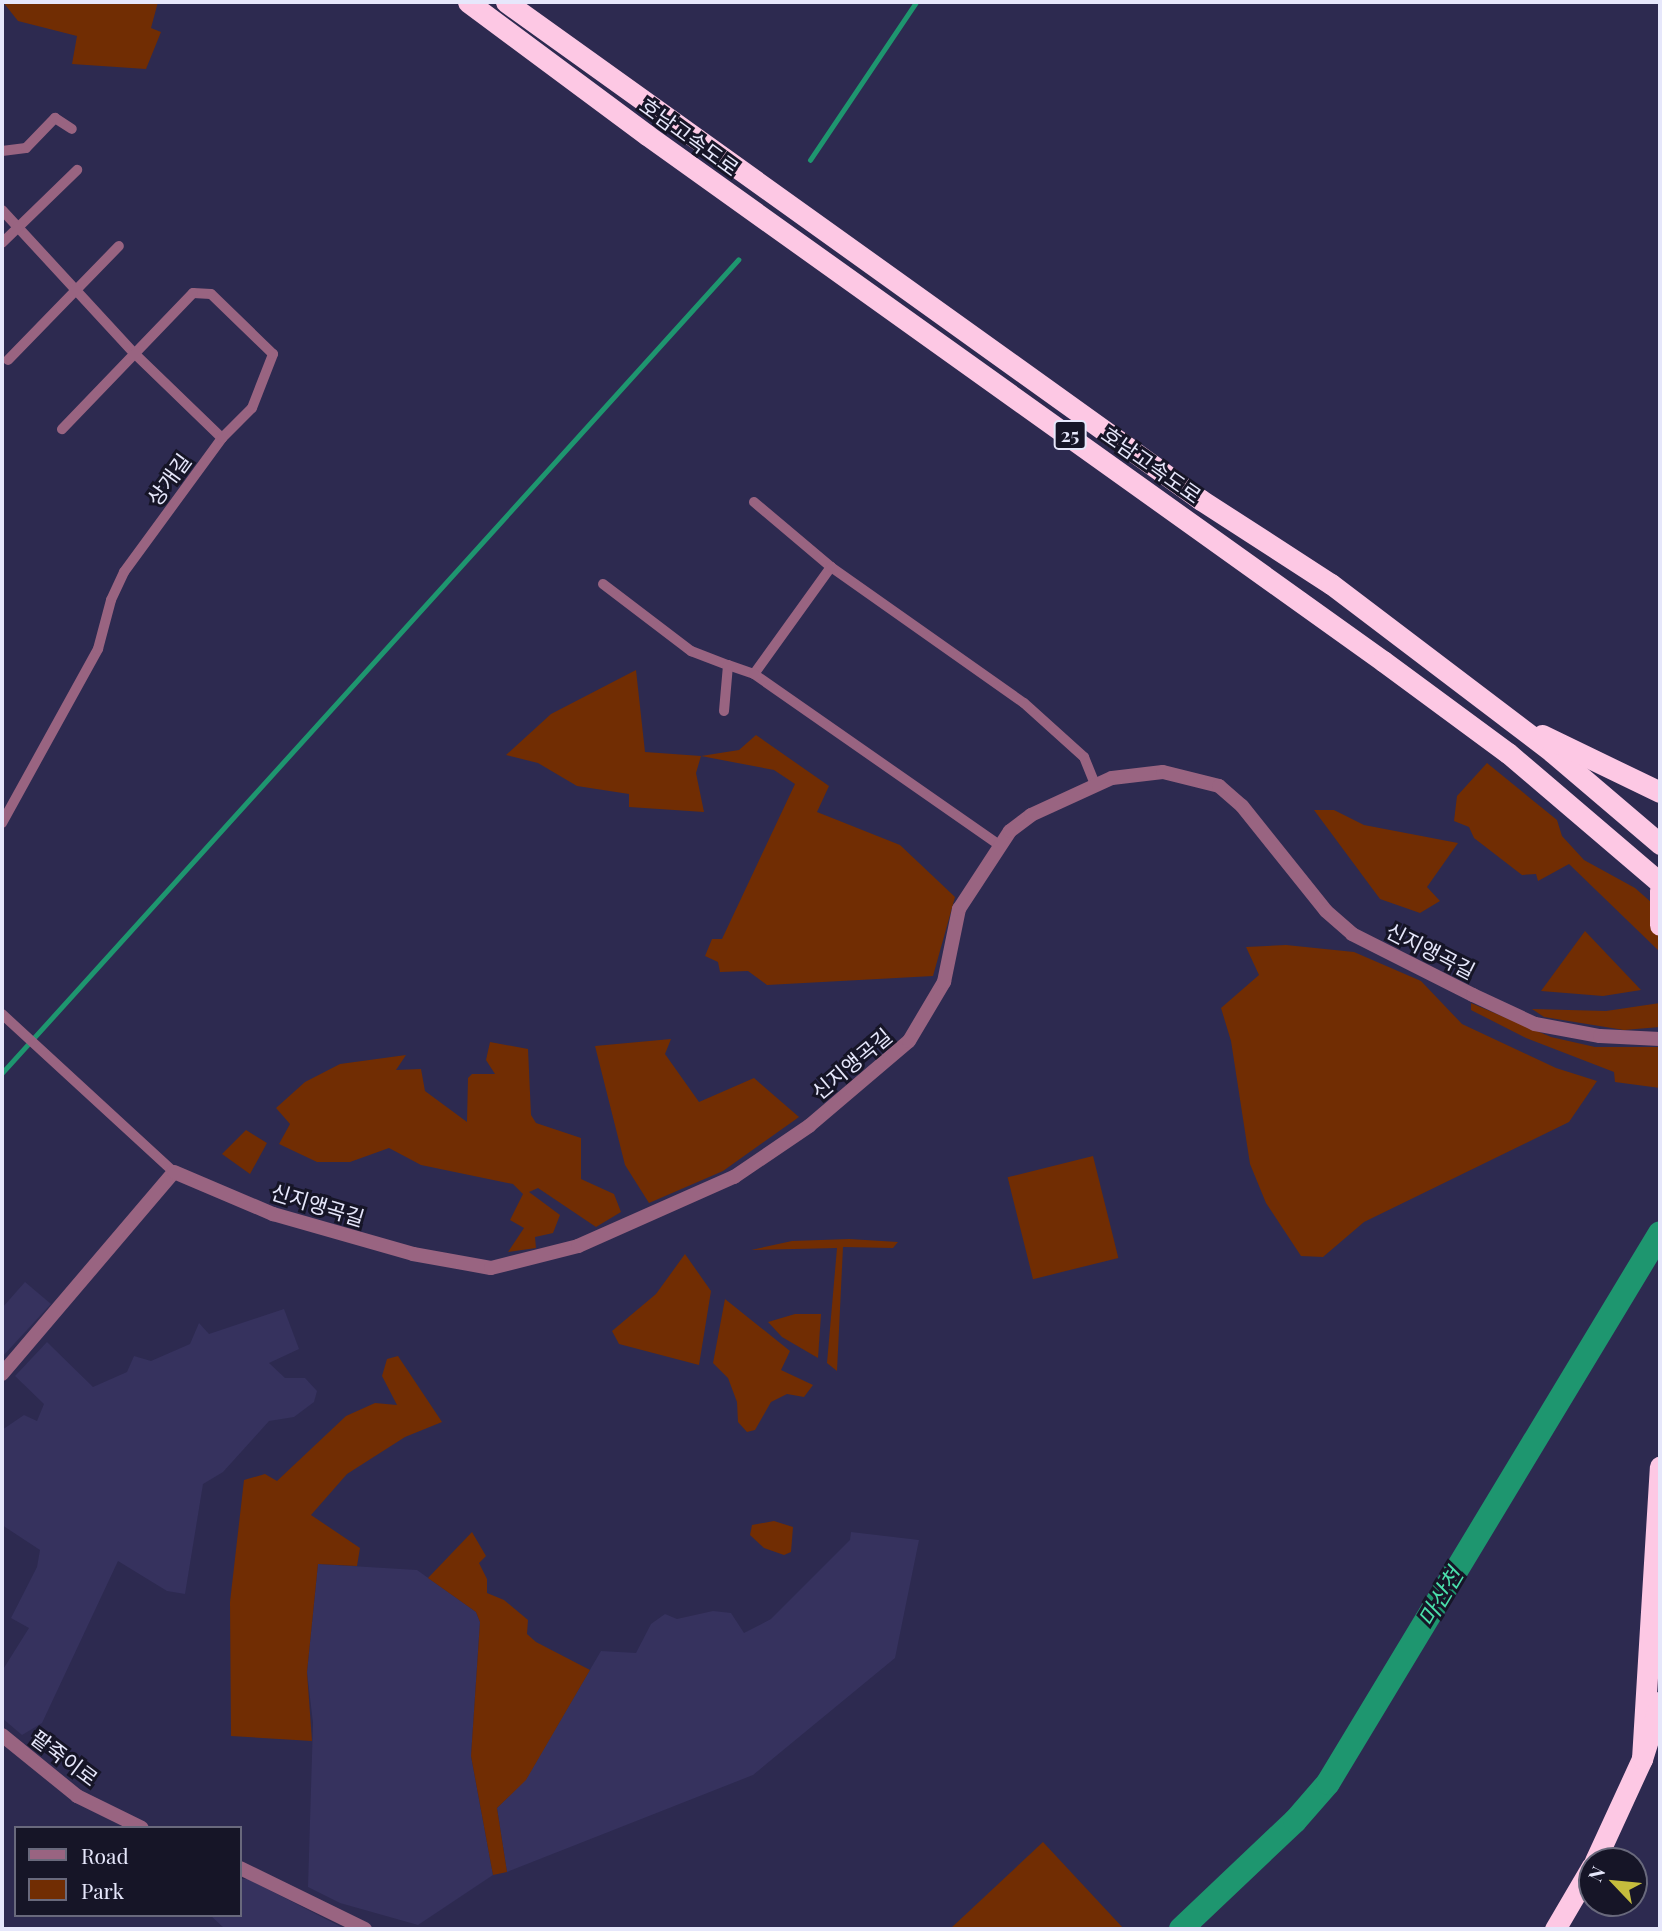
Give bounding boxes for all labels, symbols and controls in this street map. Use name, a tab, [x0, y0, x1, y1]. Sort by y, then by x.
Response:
street label: 호남고속도로	[636, 92, 744, 180]
road number: 25	[1052, 420, 1088, 450]
street label: 호남고속도로	[1097, 420, 1207, 508]
street label: 상개길	[141, 448, 195, 510]
street label: 신지앵곡길	[1382, 917, 1480, 983]
street label: 신지앵곡길	[806, 1022, 896, 1104]
street label: 신지앵곡길	[268, 1178, 368, 1230]
water label: 마산천	[1412, 1563, 1468, 1631]
street label: 팥죽이로	[27, 1724, 103, 1790]
legend	[14, 1826, 242, 1917]
text: Road	[81, 1841, 129, 1869]
north arrow	[1578, 1847, 1648, 1917]
text: N	[1581, 1862, 1611, 1886]
text: Park	[81, 1876, 124, 1904]

